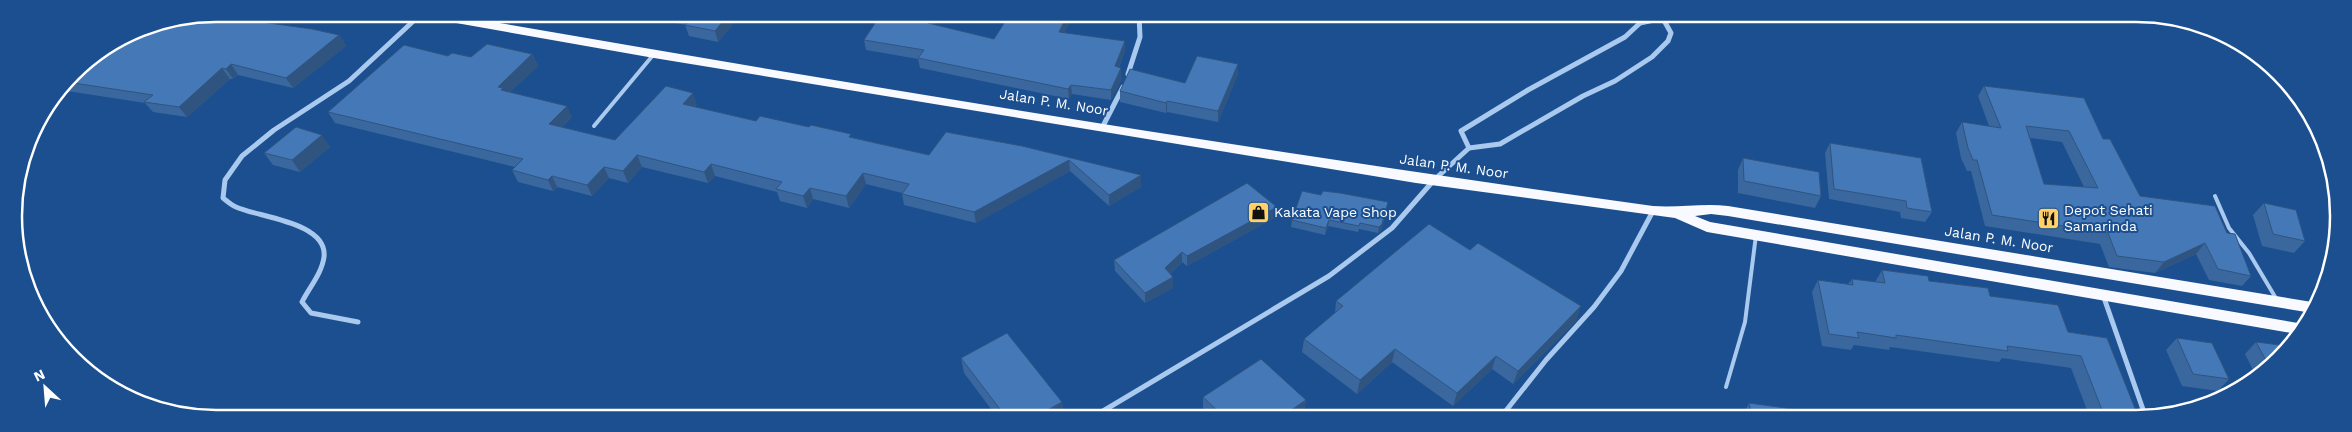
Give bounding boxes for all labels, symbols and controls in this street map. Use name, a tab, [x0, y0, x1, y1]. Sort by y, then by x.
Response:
street label: Jalan P. M. Noor	[999, 86, 1110, 119]
street label: Jalan P. M. Noor	[1399, 150, 1510, 182]
shop icon: Kakata Vape Shop	[1246, 200, 1270, 224]
place label: Depot Sehati Samarinda	[2064, 202, 2153, 234]
place label: Kakata Vape Shop	[1274, 204, 1397, 220]
restaurant icon: Depot Sehati Samarinda	[2036, 206, 2060, 230]
street label: Jalan P. M. Noor	[1944, 223, 2055, 256]
north arrow	[20, 362, 70, 412]
text: N	[31, 366, 47, 385]

